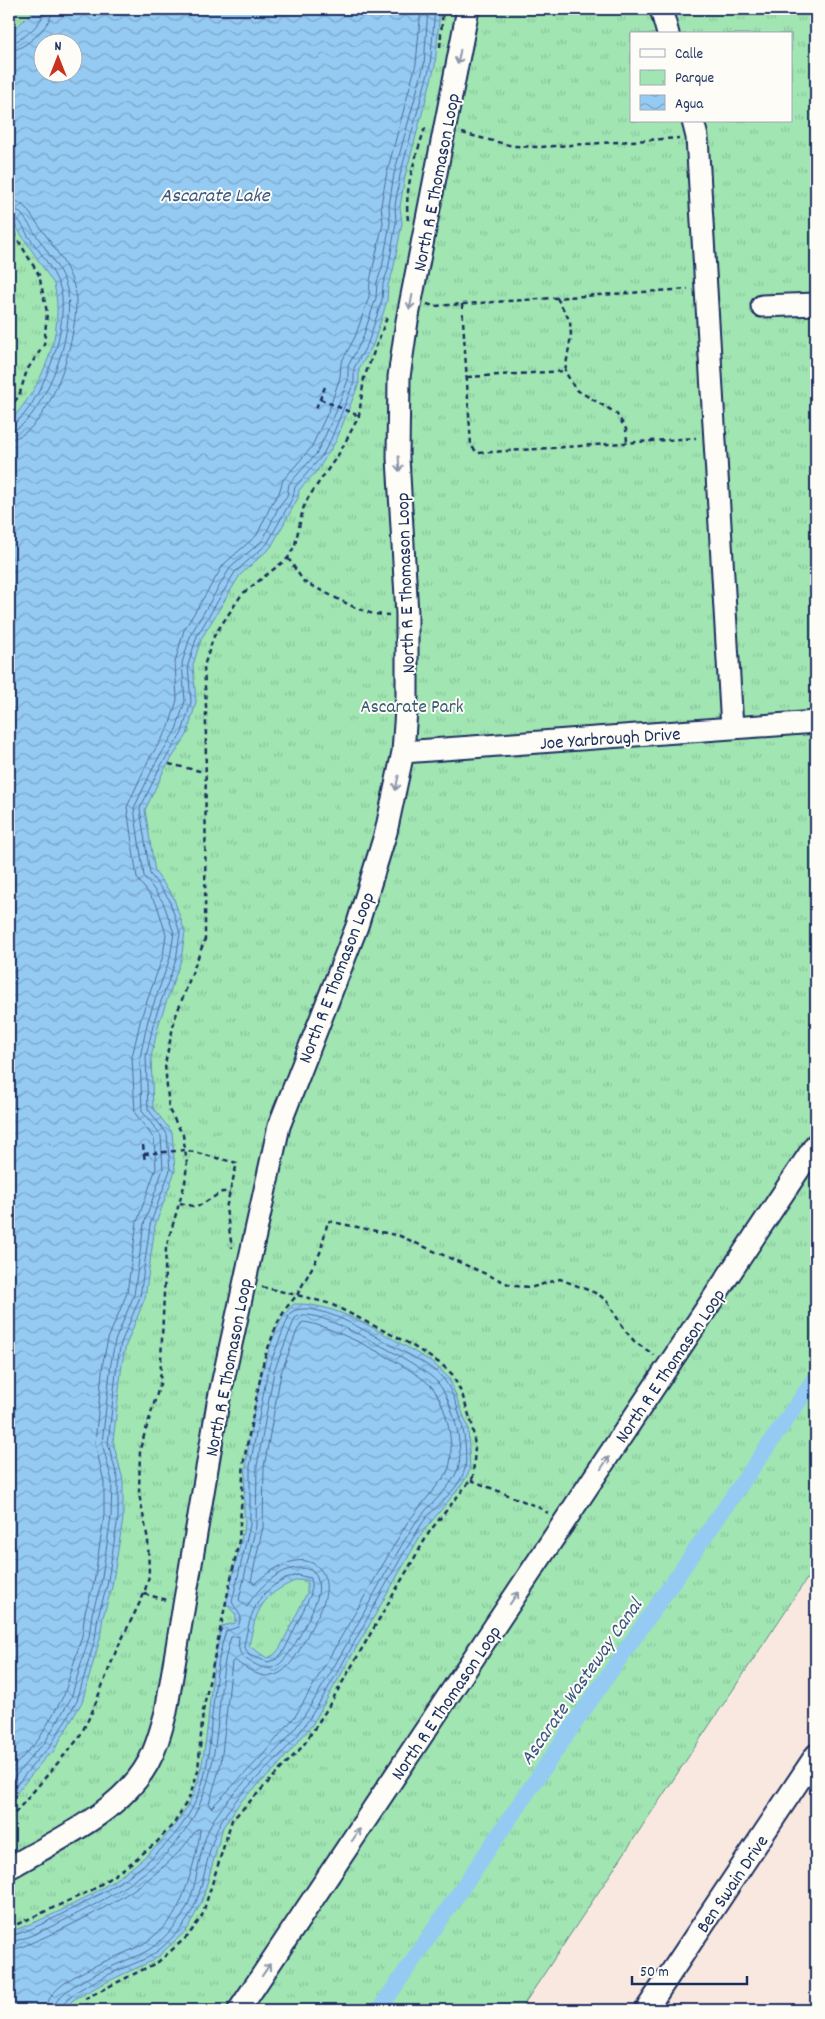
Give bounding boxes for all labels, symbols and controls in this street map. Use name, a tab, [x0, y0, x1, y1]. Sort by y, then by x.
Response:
north arrow	[32, 32, 82, 82]
legend	[630, 32, 792, 122]
text: N	[55, 37, 62, 57]
text: Calle	[675, 44, 704, 66]
one-way arrow	[454, 48, 464, 64]
text: Parque	[675, 68, 715, 90]
street label: North R E Thomason Loop	[408, 91, 469, 274]
text: Agua	[675, 94, 704, 116]
water label: Ascarate Lake	[161, 183, 271, 211]
one-way arrow	[406, 294, 415, 310]
one-way arrow	[394, 455, 403, 471]
street label: North R E Thomason Loop	[391, 492, 424, 674]
park label: Ascarate Park	[361, 695, 464, 722]
street label: Joe Yarbrough Drive	[539, 722, 681, 759]
one-way arrow	[392, 774, 401, 790]
street label: North R E Thomason Loop	[293, 889, 383, 1068]
street label: North R E Thomason Loop	[200, 1276, 261, 1459]
street label: North R E Thomason Loop	[610, 1284, 734, 1450]
one-way arrow	[600, 1456, 610, 1470]
one-way arrow	[510, 1591, 520, 1605]
water label: Ascarate Wasteway Canal	[514, 1592, 652, 1772]
street label: North R E Thomason Loop	[386, 1621, 510, 1787]
one-way arrow	[351, 1828, 361, 1842]
street label: Ben Swain Drive	[691, 1830, 777, 1939]
scale bar	[632, 1954, 748, 1986]
text: 50 m	[640, 1962, 669, 1984]
one-way arrow	[261, 1963, 271, 1977]

